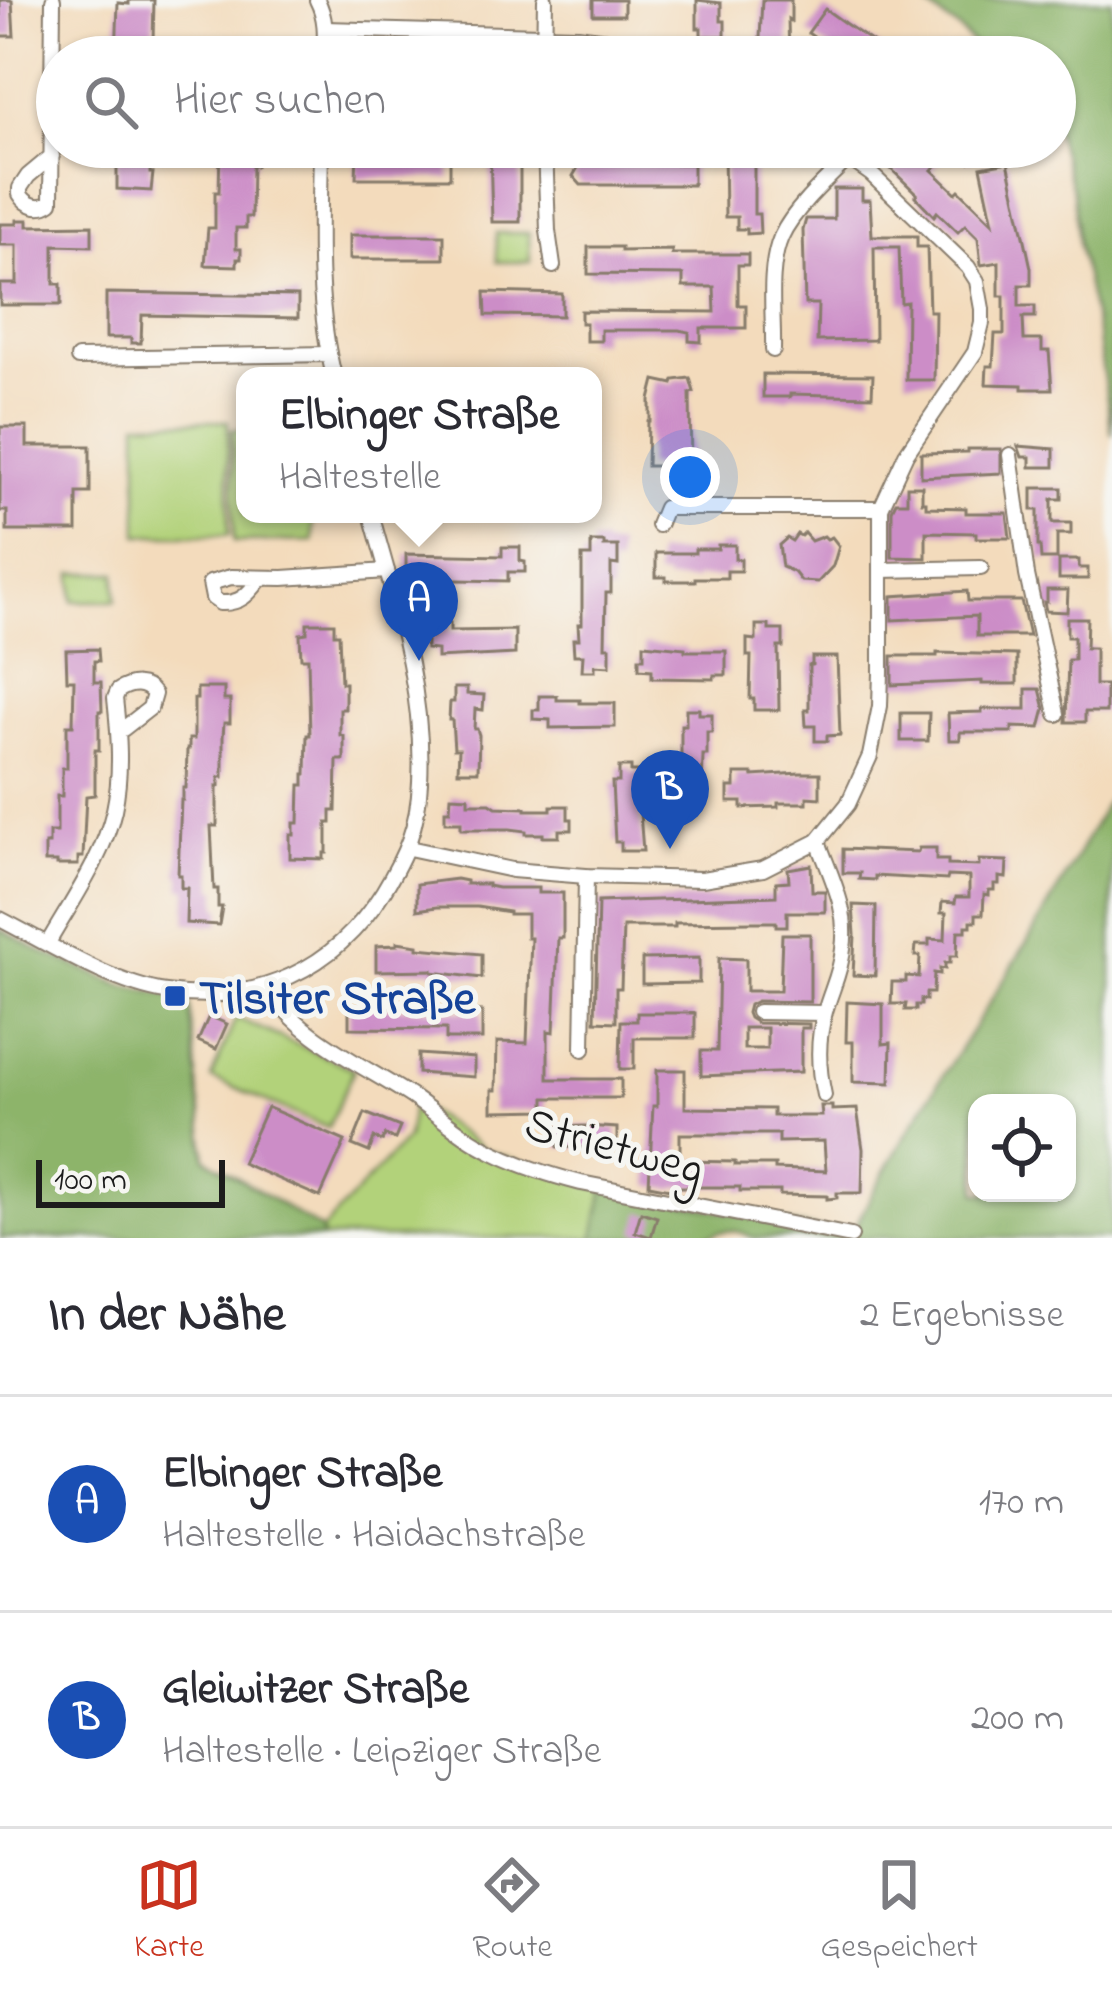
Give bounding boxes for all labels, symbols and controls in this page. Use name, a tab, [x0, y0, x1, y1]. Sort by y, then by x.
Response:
search box	[36, 36, 1076, 168]
icon: search	[78, 69, 144, 135]
text: Hier suchen	[174, 69, 386, 135]
popup	[236, 367, 602, 523]
text: Elbinger Straße	[279, 384, 559, 450]
your location	[660, 447, 720, 507]
text: Haltestelle	[279, 450, 441, 507]
pin: A	[380, 562, 458, 661]
pin: B	[631, 750, 709, 849]
place label: Tilsiter Straße	[199, 966, 477, 1036]
marker: Tilsiter Straße	[162, 983, 188, 1009]
street label: Strietweg	[516, 1091, 711, 1207]
map controls	[968, 1094, 1076, 1202]
button: locate	[968, 1094, 1076, 1202]
scale bar	[36, 1154, 225, 1207]
text: 100 m	[54, 1157, 127, 1205]
text: In der Nähe	[48, 1279, 285, 1354]
text: 2 Ergebnisse	[860, 1288, 1064, 1345]
text: Elbinger Straße	[162, 1442, 442, 1508]
text: A	[75, 1475, 99, 1532]
text: 170 m	[979, 1475, 1064, 1532]
text: Haltestelle · Haidachstraße	[162, 1508, 585, 1565]
text: Gleiwitzer Straße	[162, 1658, 469, 1724]
text: B	[74, 1691, 100, 1748]
text: 200 m	[971, 1691, 1064, 1748]
text: Haltestelle · Leipziger Straße	[162, 1724, 601, 1781]
tab: Karte	[134, 1852, 204, 1972]
tab: Route	[472, 1852, 552, 1972]
tab: Gespeichert	[821, 1852, 978, 1972]

